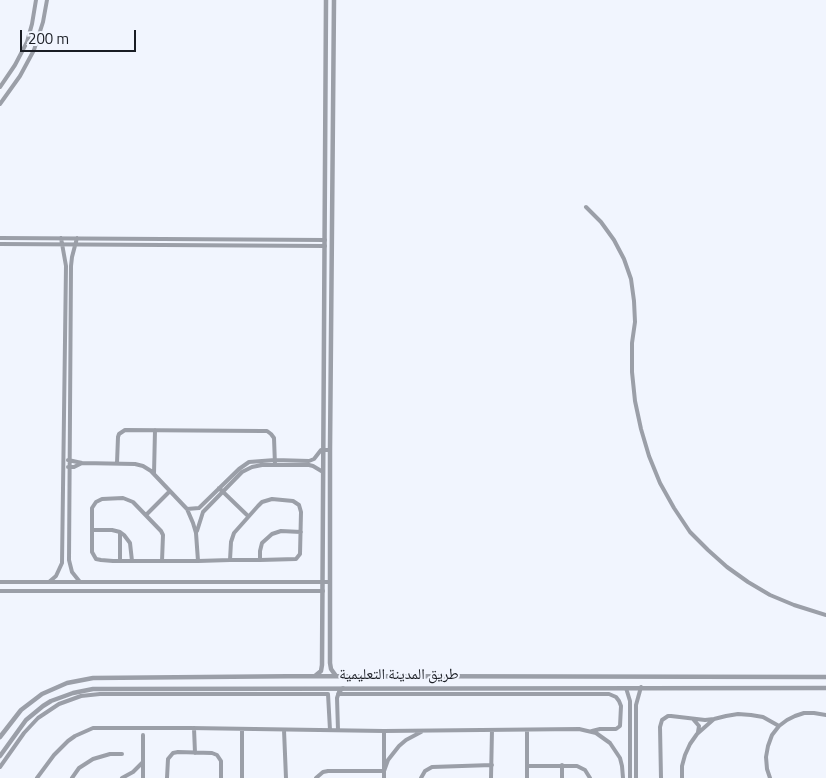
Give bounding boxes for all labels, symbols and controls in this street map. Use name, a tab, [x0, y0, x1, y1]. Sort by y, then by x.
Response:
scale bar	[22, 20, 139, 52]
text: 200 m	[28, 27, 69, 50]
street label: طريق المدينة التعليمية	[339, 666, 459, 684]

